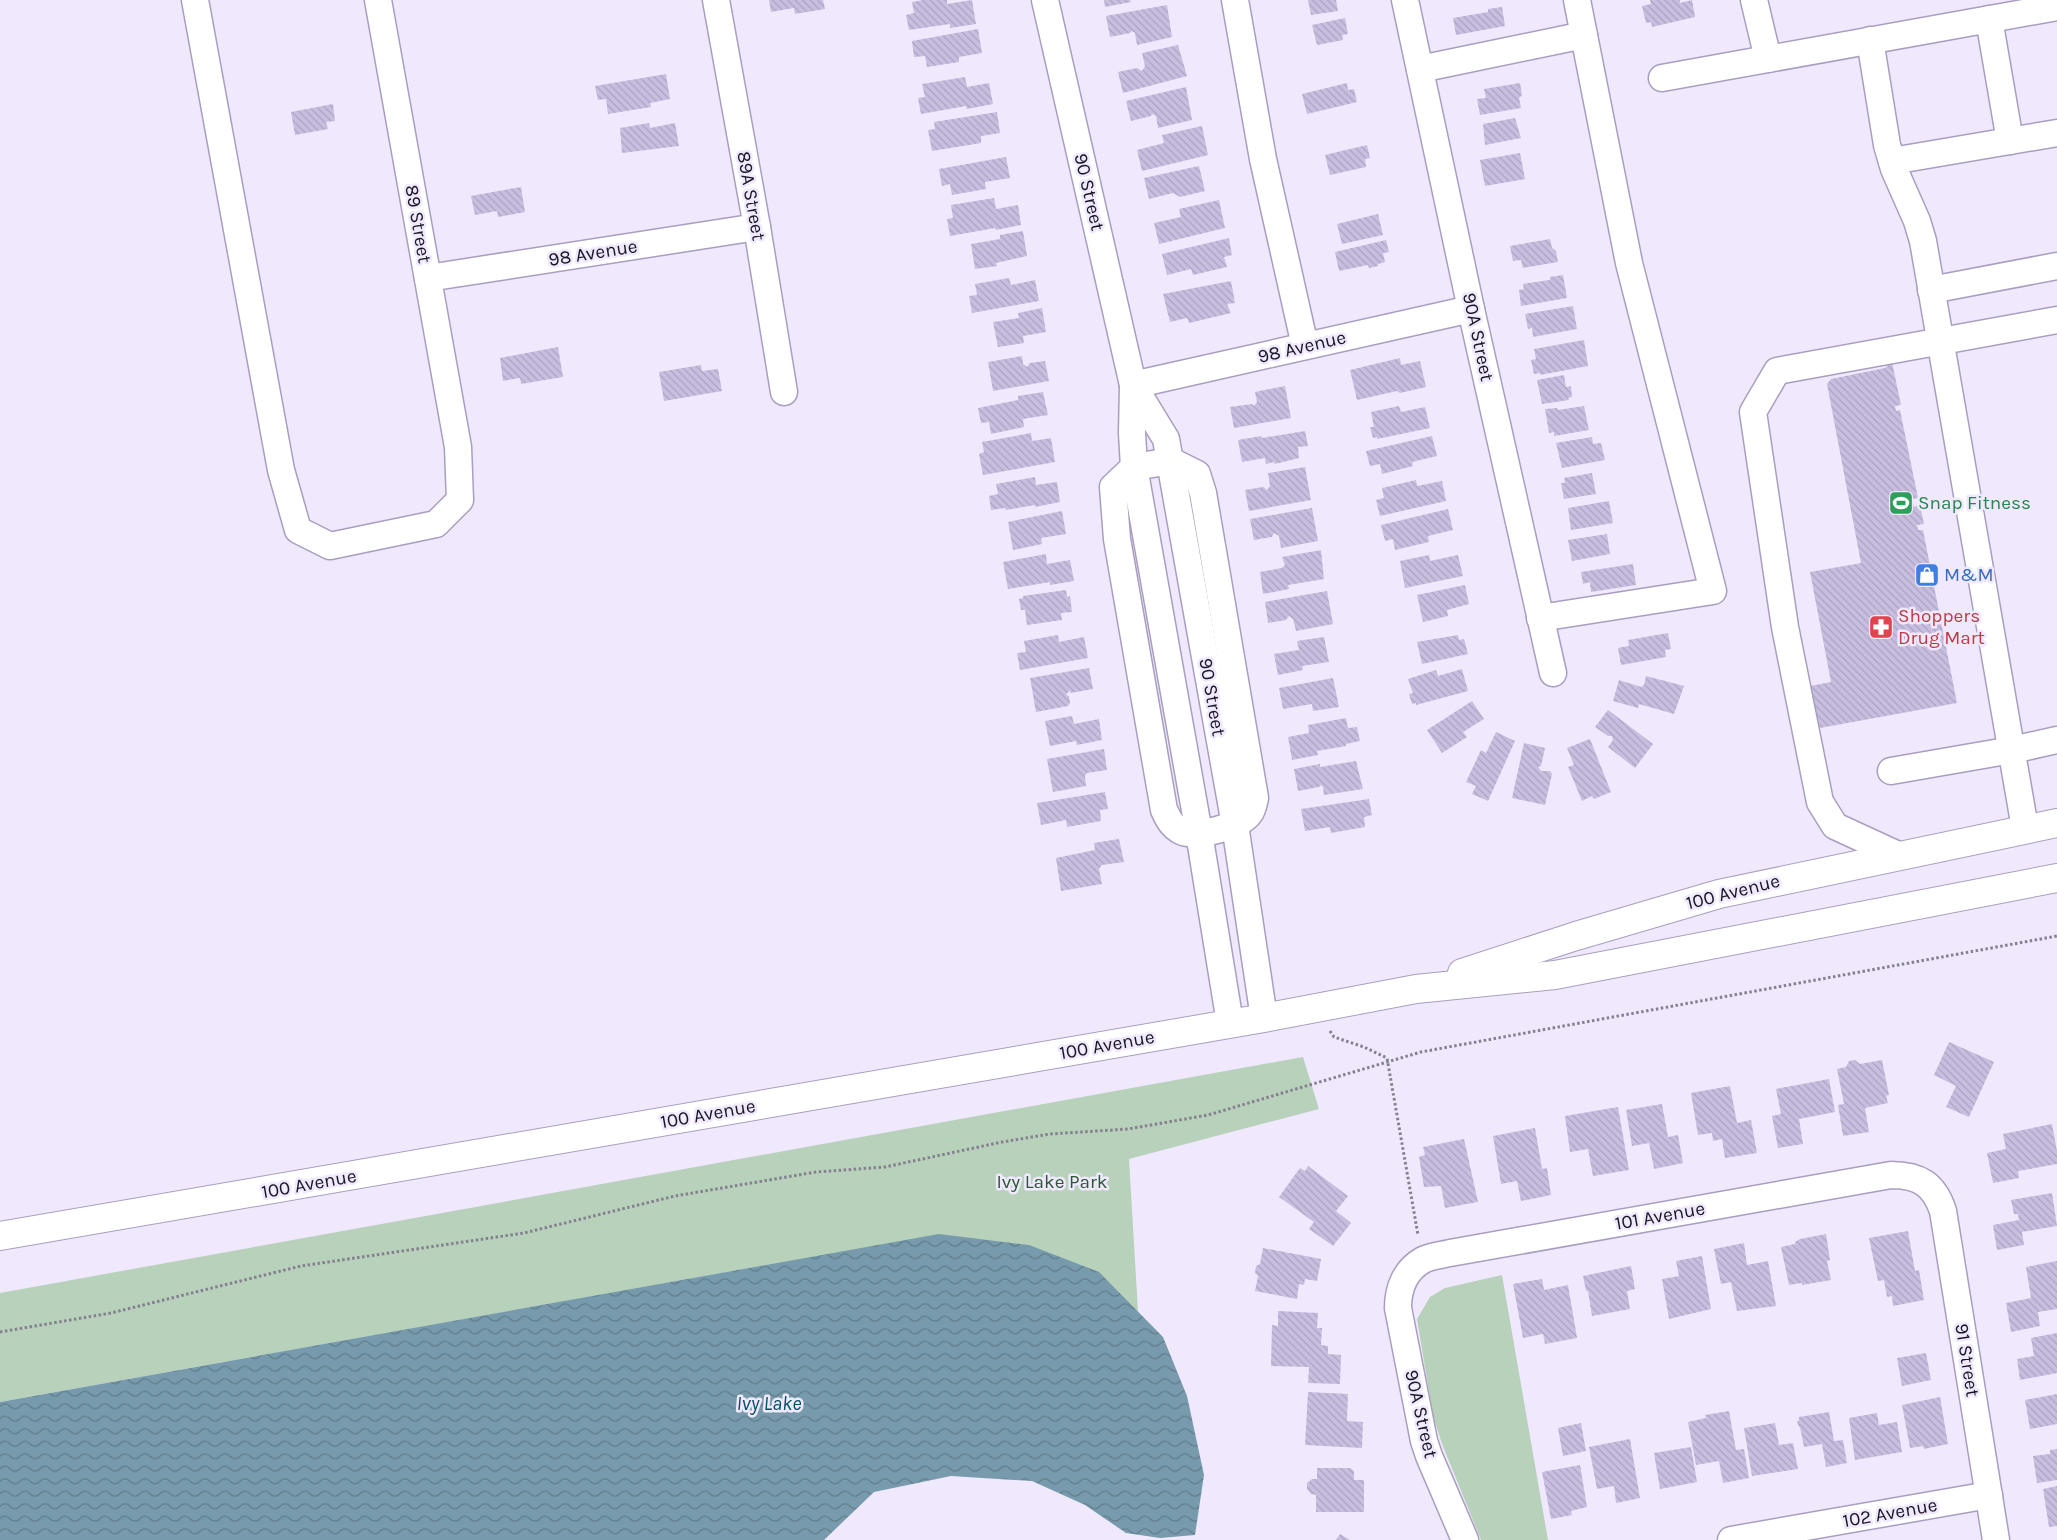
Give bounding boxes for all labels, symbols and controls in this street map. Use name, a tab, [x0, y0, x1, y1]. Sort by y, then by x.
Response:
street label: 89A Street	[732, 150, 770, 242]
street label: 90 Street	[1069, 151, 1109, 233]
street label: 89 Street	[400, 183, 436, 265]
street label: 98 Avenue	[547, 235, 639, 271]
street label: 90A Street	[1458, 291, 1498, 383]
street label: 98 Avenue	[1256, 326, 1348, 368]
sports icon: Snap Fitness	[1888, 490, 1914, 516]
place label: Snap Fitness	[1918, 492, 2031, 514]
shop icon: M&M	[1914, 562, 1940, 588]
place label: M&M	[1944, 564, 1994, 586]
place label: Shoppers Drug Mart	[1898, 605, 1985, 649]
pharmacy icon: Shoppers Drug Mart	[1868, 614, 1894, 640]
street label: 90 Street	[1194, 656, 1230, 738]
street label: 100 Avenue	[1684, 870, 1782, 914]
street label: 100 Avenue	[1058, 1026, 1156, 1064]
street label: 100 Avenue	[659, 1095, 757, 1133]
street label: 100 Avenue	[260, 1165, 358, 1203]
park label: Ivy Lake Park	[996, 1171, 1108, 1193]
street label: 101 Avenue	[1613, 1197, 1707, 1235]
street label: 91 Street	[1950, 1322, 1984, 1398]
street label: 90A Street	[1400, 1368, 1442, 1460]
water label: Ivy Lake	[736, 1392, 802, 1415]
street label: 102 Avenue	[1841, 1494, 1939, 1532]

